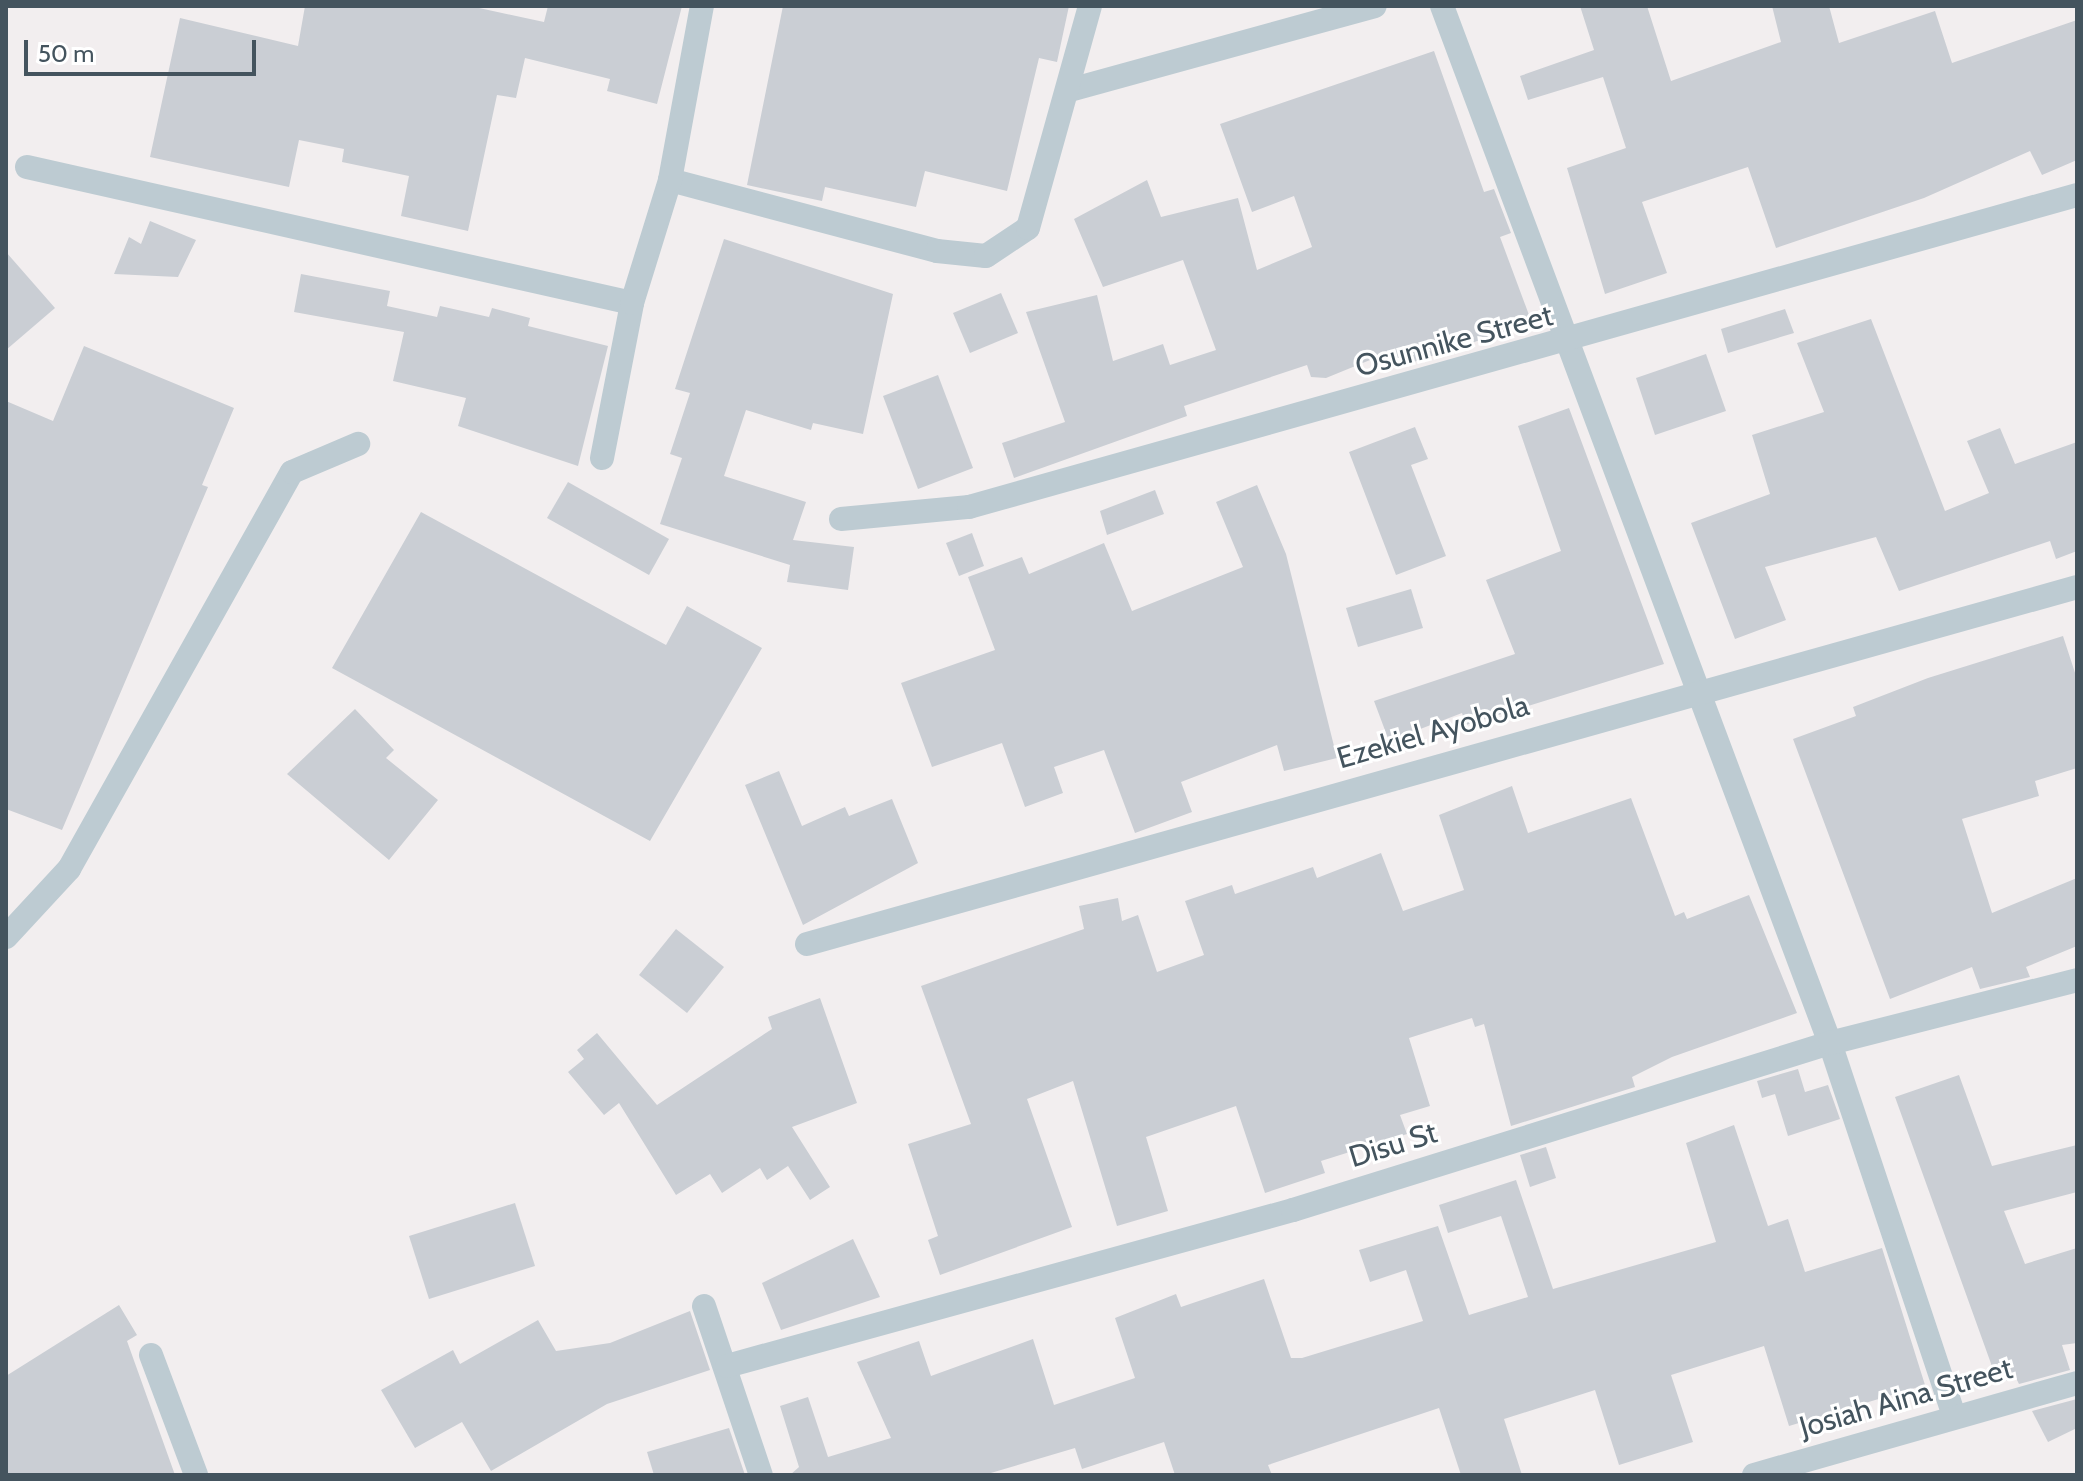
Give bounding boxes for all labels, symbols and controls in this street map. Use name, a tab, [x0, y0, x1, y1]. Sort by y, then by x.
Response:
scale bar	[28, 24, 260, 74]
text: 50 m	[38, 39, 94, 68]
street label: Osunnike Street	[1351, 297, 1557, 385]
street label: Ezekiel Ayobola	[1333, 687, 1533, 777]
street label: Disu St	[1345, 1115, 1441, 1175]
street label: Josiah Aina Street	[1795, 1350, 2017, 1446]

